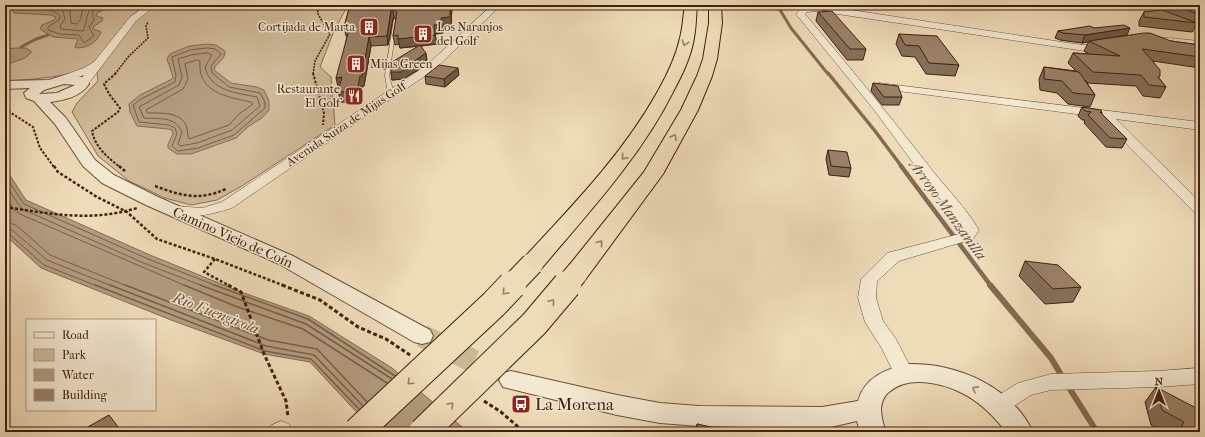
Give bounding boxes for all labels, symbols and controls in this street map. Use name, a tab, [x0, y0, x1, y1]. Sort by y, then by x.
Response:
building icon: Cortijada de Marta	[358, 16, 380, 38]
place label: Cortijada de Marta	[258, 20, 355, 34]
place label: Los Naranjos del Golf	[437, 20, 503, 48]
building icon: Los Naranjos del Golf	[412, 23, 434, 45]
one-way arrow	[681, 40, 690, 47]
building icon: Mijas Green	[345, 53, 367, 75]
place label: Mijas Green	[370, 57, 433, 71]
street label: Avenida Suiza de Mijas Golf	[283, 77, 411, 170]
place label: Restaurante El Golf	[277, 82, 343, 110]
restaurant icon: Restaurante El Golf	[343, 85, 365, 107]
one-way arrow	[670, 134, 677, 141]
one-way arrow	[621, 152, 628, 160]
water label: Arroyo Manzanilla	[905, 155, 990, 264]
street label: Camino Viejo de Coín	[170, 203, 296, 272]
one-way arrow	[595, 241, 602, 248]
water label: Rio Fuengirola	[169, 288, 262, 338]
one-way arrow	[503, 288, 510, 295]
one-way arrow	[548, 300, 555, 307]
legend	[26, 319, 156, 411]
text: Road	[62, 328, 89, 342]
text: Park	[62, 348, 87, 362]
text: Water	[61, 368, 95, 382]
north arrow	[1139, 371, 1179, 411]
text: N	[1155, 375, 1164, 388]
one-way arrow	[407, 377, 415, 385]
one-way arrow	[972, 387, 979, 394]
text: Building	[62, 388, 107, 402]
bus stop icon: La Morena	[510, 393, 532, 415]
place label: La Morena	[535, 394, 614, 414]
one-way arrow	[446, 402, 454, 410]

